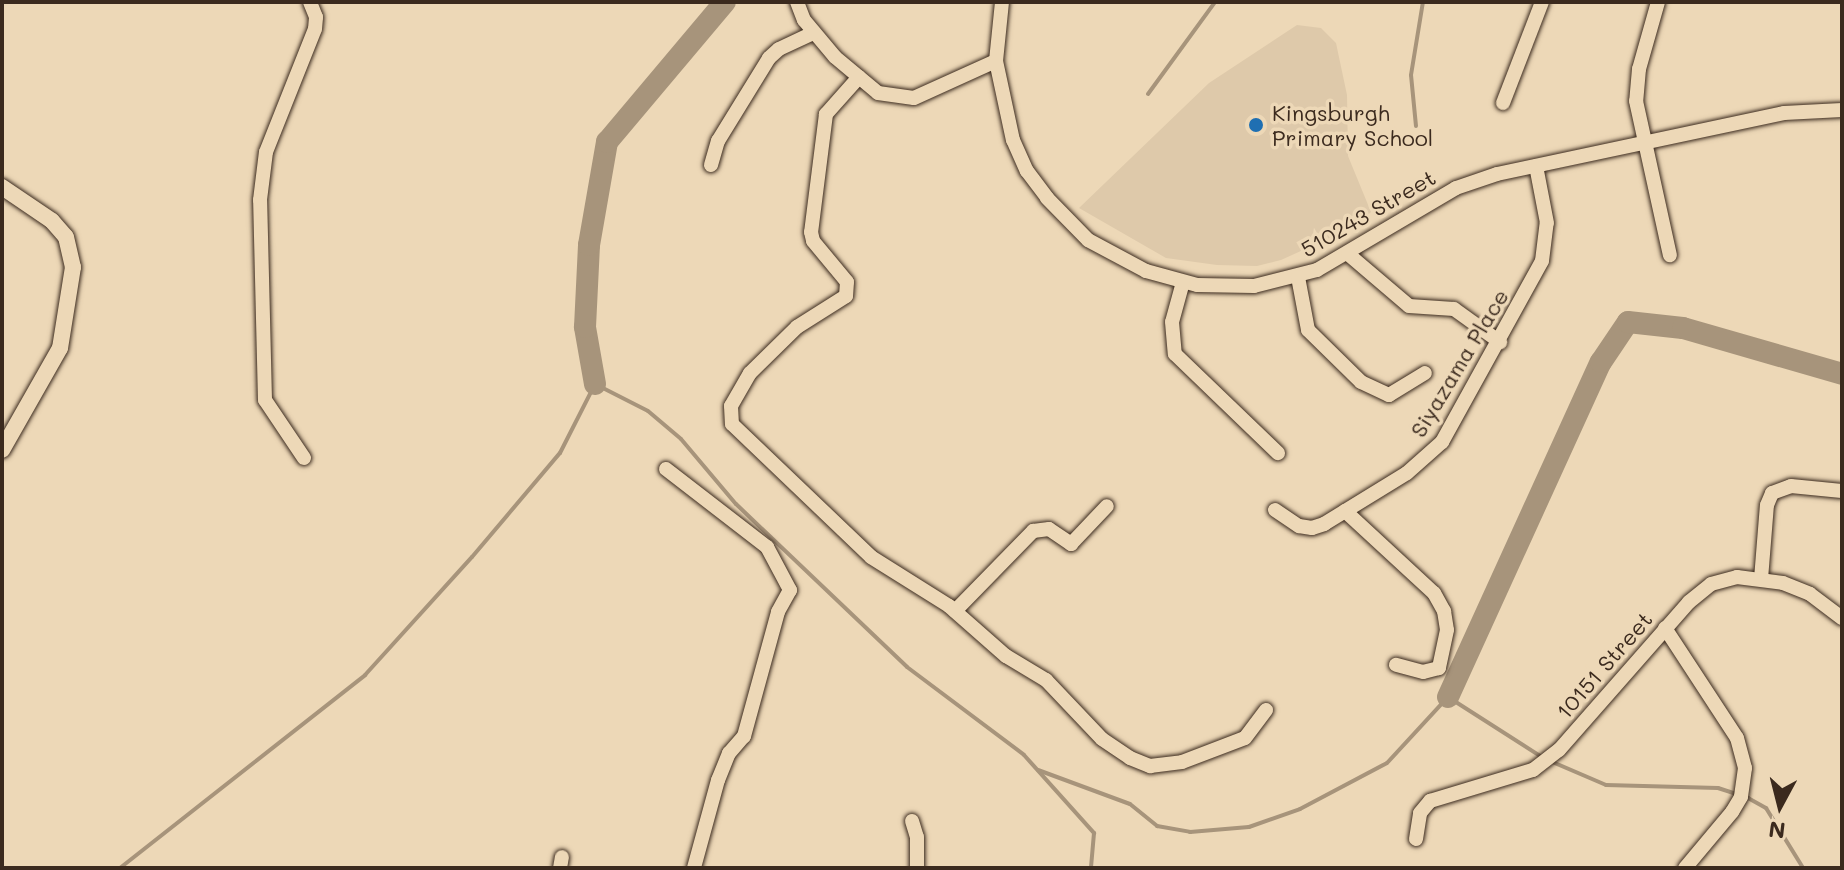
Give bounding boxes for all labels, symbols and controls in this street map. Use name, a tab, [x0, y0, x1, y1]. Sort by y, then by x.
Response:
place label: Kingsburgh Primary School	[1272, 99, 1433, 150]
marker: Kingsburgh Primary School	[1247, 116, 1265, 134]
street label: 510243 Street	[1296, 164, 1440, 262]
street label: Siyazama Place	[1404, 284, 1514, 442]
street label: 10151 Street	[1550, 606, 1658, 724]
north arrow	[1740, 766, 1820, 846]
text: N	[1767, 815, 1787, 846]

